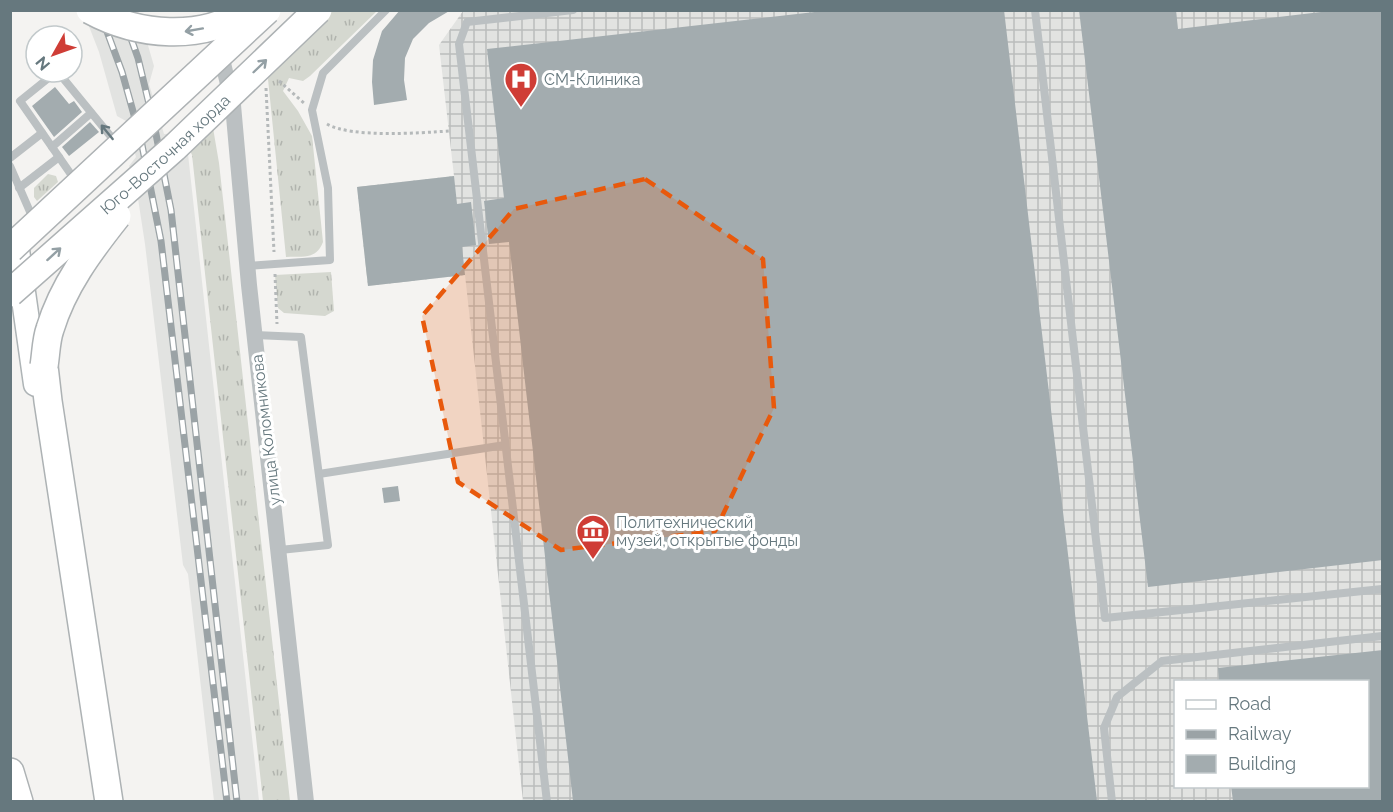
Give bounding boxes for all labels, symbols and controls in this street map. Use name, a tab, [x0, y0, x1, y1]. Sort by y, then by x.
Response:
north arrow	[24, 24, 84, 84]
one-way arrow	[184, 24, 204, 35]
text: N	[32, 53, 54, 74]
one-way arrow	[252, 59, 267, 73]
hospital icon: СМ-Клиника	[503, 61, 539, 108]
place label: СМ-Клиника	[544, 70, 640, 89]
street label: Юго-Восточная хорда	[96, 90, 234, 218]
one-way arrow	[100, 125, 114, 140]
one-way arrow	[46, 248, 62, 261]
street label: улица Коломникова	[247, 353, 285, 507]
museum icon: Политехнический музей, открытые фонды	[575, 513, 611, 560]
place label: Политехнический музей, открытые фонды	[616, 513, 798, 550]
legend	[1174, 680, 1369, 788]
text: Road	[1228, 693, 1271, 714]
text: Railway	[1228, 723, 1292, 744]
text: Building	[1228, 753, 1296, 774]

